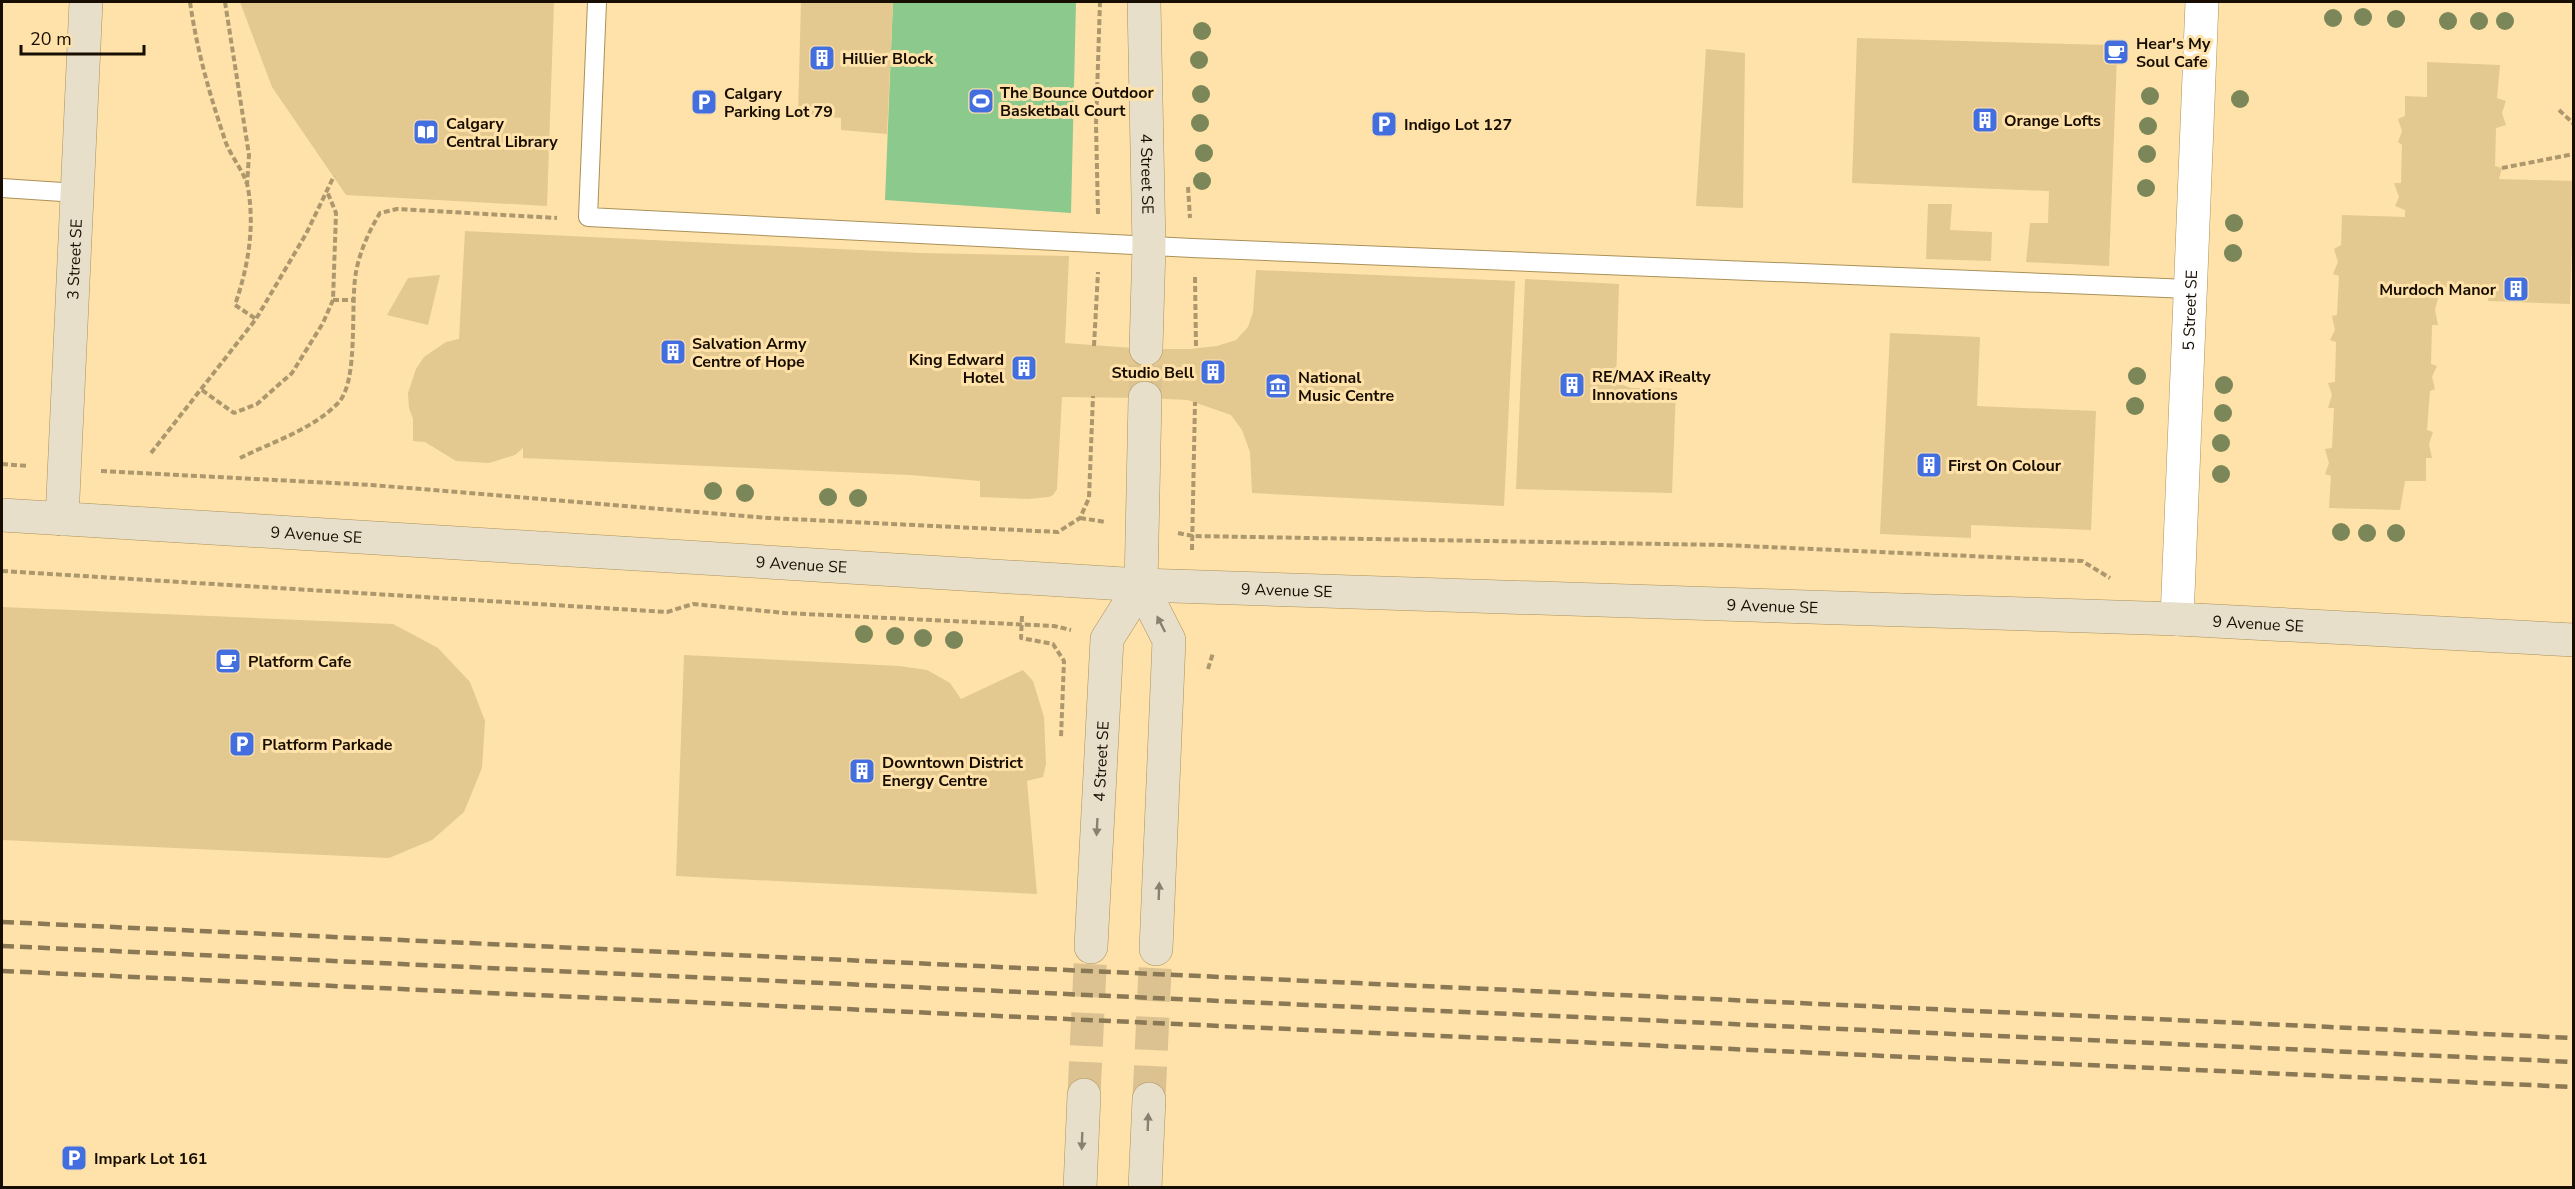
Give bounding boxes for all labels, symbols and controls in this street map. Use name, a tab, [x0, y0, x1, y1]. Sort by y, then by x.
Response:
scale bar	[21, 18, 144, 56]
text: 20 m	[30, 27, 72, 51]
place label: Hear's My Soul Cafe	[2136, 33, 2211, 73]
cafe icon: Hear's My Soul Cafe	[2101, 37, 2131, 67]
building icon: Hillier Block	[807, 43, 837, 73]
place label: Hillier Block	[842, 48, 934, 70]
place label: The Bounce Outdoor Basketball Court	[1000, 82, 1154, 122]
place label: Calgary Parking Lot 79	[724, 83, 833, 123]
sports icon: The Bounce Outdoor Basketball Court	[966, 86, 996, 116]
parking icon: Calgary Parking Lot 79	[689, 87, 719, 117]
building icon: Orange Lofts	[1970, 105, 2000, 135]
parking icon: Indigo Lot 127	[1369, 109, 1399, 139]
place label: Orange Lofts	[2004, 110, 2101, 132]
place label: Calgary Central Library	[446, 113, 558, 153]
place label: Indigo Lot 127	[1404, 114, 1512, 136]
library icon: Calgary Central Library	[411, 117, 441, 147]
street label: 4 Street SE	[1135, 133, 1158, 215]
street label: 3 Street SE	[62, 218, 88, 300]
street label: 5 Street SE	[2178, 270, 2203, 351]
building icon: Murdoch Manor	[2501, 274, 2531, 304]
place label: Murdoch Manor	[2379, 279, 2497, 301]
place label: Salvation Army Centre of Hope	[692, 333, 807, 373]
building icon: Salvation Army Centre of Hope	[658, 337, 688, 367]
place label: King Edward Hotel	[909, 349, 1004, 389]
building icon: King Edward Hotel	[1009, 353, 1039, 383]
building icon: Studio Bell	[1198, 357, 1228, 387]
place label: Studio Bell	[1111, 362, 1194, 384]
place label: RE/MAX iRealty Innovations	[1592, 366, 1711, 406]
place label: National Music Centre	[1298, 367, 1395, 407]
building icon: RE/MAX iRealty Innovations	[1557, 370, 1587, 400]
museum icon: National Music Centre	[1263, 371, 1293, 401]
building icon: First On Colour	[1914, 450, 1944, 480]
place label: First On Colour	[1948, 455, 2062, 477]
street label: 9 Avenue SE	[270, 522, 363, 549]
street label: 9 Avenue SE	[755, 551, 848, 579]
street label: 9 Avenue SE	[1241, 578, 1333, 603]
street label: 9 Avenue SE	[1726, 594, 1819, 619]
street label: 9 Avenue SE	[2212, 611, 2304, 638]
one-way arrow	[1157, 616, 1166, 633]
cafe icon: Platform Cafe	[213, 646, 243, 676]
place label: Platform Cafe	[248, 651, 352, 673]
street label: 4 Street SE	[1089, 720, 1115, 802]
parking icon: Platform Parkade	[227, 729, 257, 759]
place label: Platform Parkade	[262, 734, 393, 756]
place label: Downtown District Energy Centre	[882, 752, 1024, 792]
building icon: Downtown District Energy Centre	[847, 756, 877, 786]
one-way arrow	[1093, 817, 1102, 836]
one-way arrow	[1154, 881, 1163, 900]
one-way arrow	[1143, 1113, 1152, 1132]
one-way arrow	[1077, 1132, 1087, 1151]
parking icon: Impark Lot 161	[59, 1143, 89, 1173]
place label: Impark Lot 161	[94, 1148, 207, 1170]

